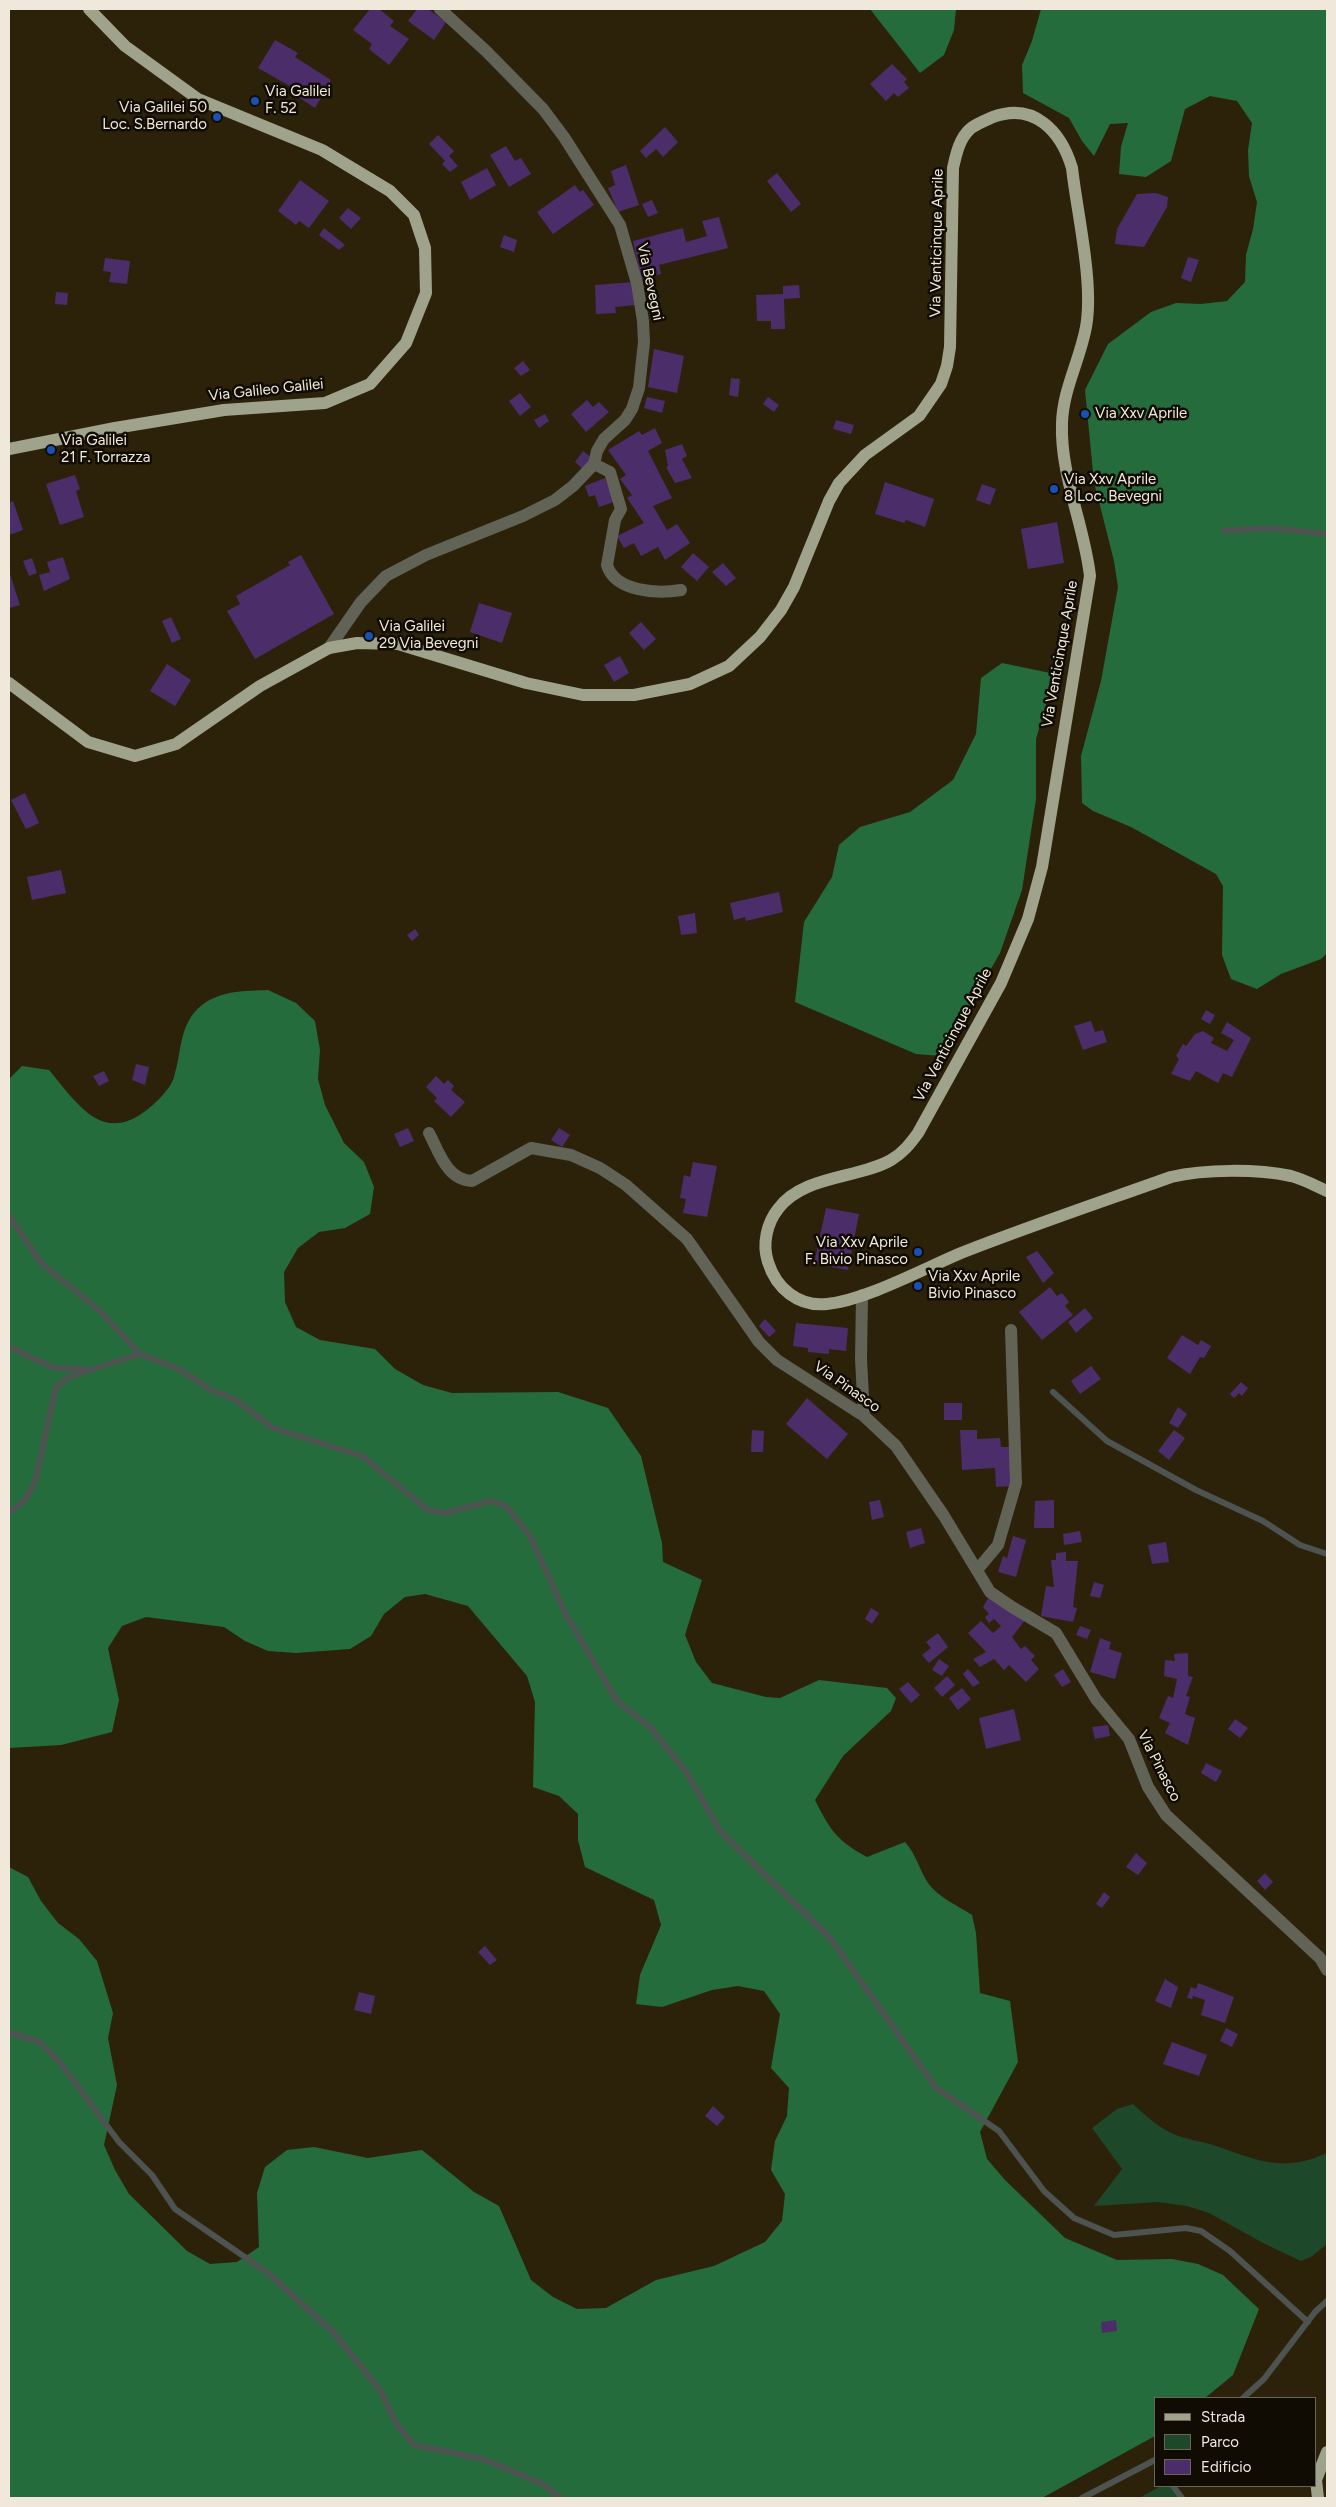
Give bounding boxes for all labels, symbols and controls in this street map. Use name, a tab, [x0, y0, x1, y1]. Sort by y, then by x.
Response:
place label: Via Galilei F. 52	[265, 83, 331, 118]
marker: Via Galilei F. 52	[249, 95, 261, 107]
place label: Via Galilei 50 Loc. S.Bernardo	[102, 99, 207, 134]
marker: Via Galilei 50 Loc. S.Bernardo	[211, 111, 223, 123]
street label: Via Venticinque Aprile	[927, 169, 947, 317]
street label: Via Bevegni	[633, 242, 667, 322]
street label: Via Galileo Galilei	[207, 375, 325, 405]
place label: Via Xxv Aprile	[1095, 405, 1187, 423]
marker: Via Xxv Aprile	[1079, 408, 1091, 420]
place label: Via Galilei 21 F. Torrazza	[61, 432, 150, 467]
marker: Via Galilei 21 F. Torrazza	[45, 444, 57, 456]
place label: Via Xxv Aprile 8 Loc. Bevegni	[1064, 471, 1162, 506]
marker: Via Xxv Aprile 8 Loc. Bevegni	[1048, 483, 1060, 495]
street label: Via Venticinque Aprile	[1038, 579, 1082, 729]
place label: Via Galilei 29 Via Bevegni	[379, 618, 478, 653]
marker: Via Galilei 29 Via Bevegni	[363, 630, 375, 642]
street label: Via Venticinque Aprile	[910, 965, 996, 1105]
place label: Via Xxv Aprile F. Bivio Pinasco	[805, 1234, 908, 1269]
marker: Via Xxv Aprile F. Bivio Pinasco	[912, 1246, 924, 1258]
place label: Via Xxv Aprile Bivio Pinasco	[928, 1268, 1020, 1303]
marker: Via Xxv Aprile Bivio Pinasco	[912, 1280, 924, 1292]
street label: Via Pinasco	[810, 1357, 884, 1417]
street label: Via Pinasco	[1133, 1728, 1185, 1804]
legend	[1154, 2397, 1316, 2487]
text: Strada	[1201, 2408, 1245, 2426]
text: Parco	[1201, 2433, 1239, 2451]
text: Edificio	[1201, 2458, 1251, 2476]

